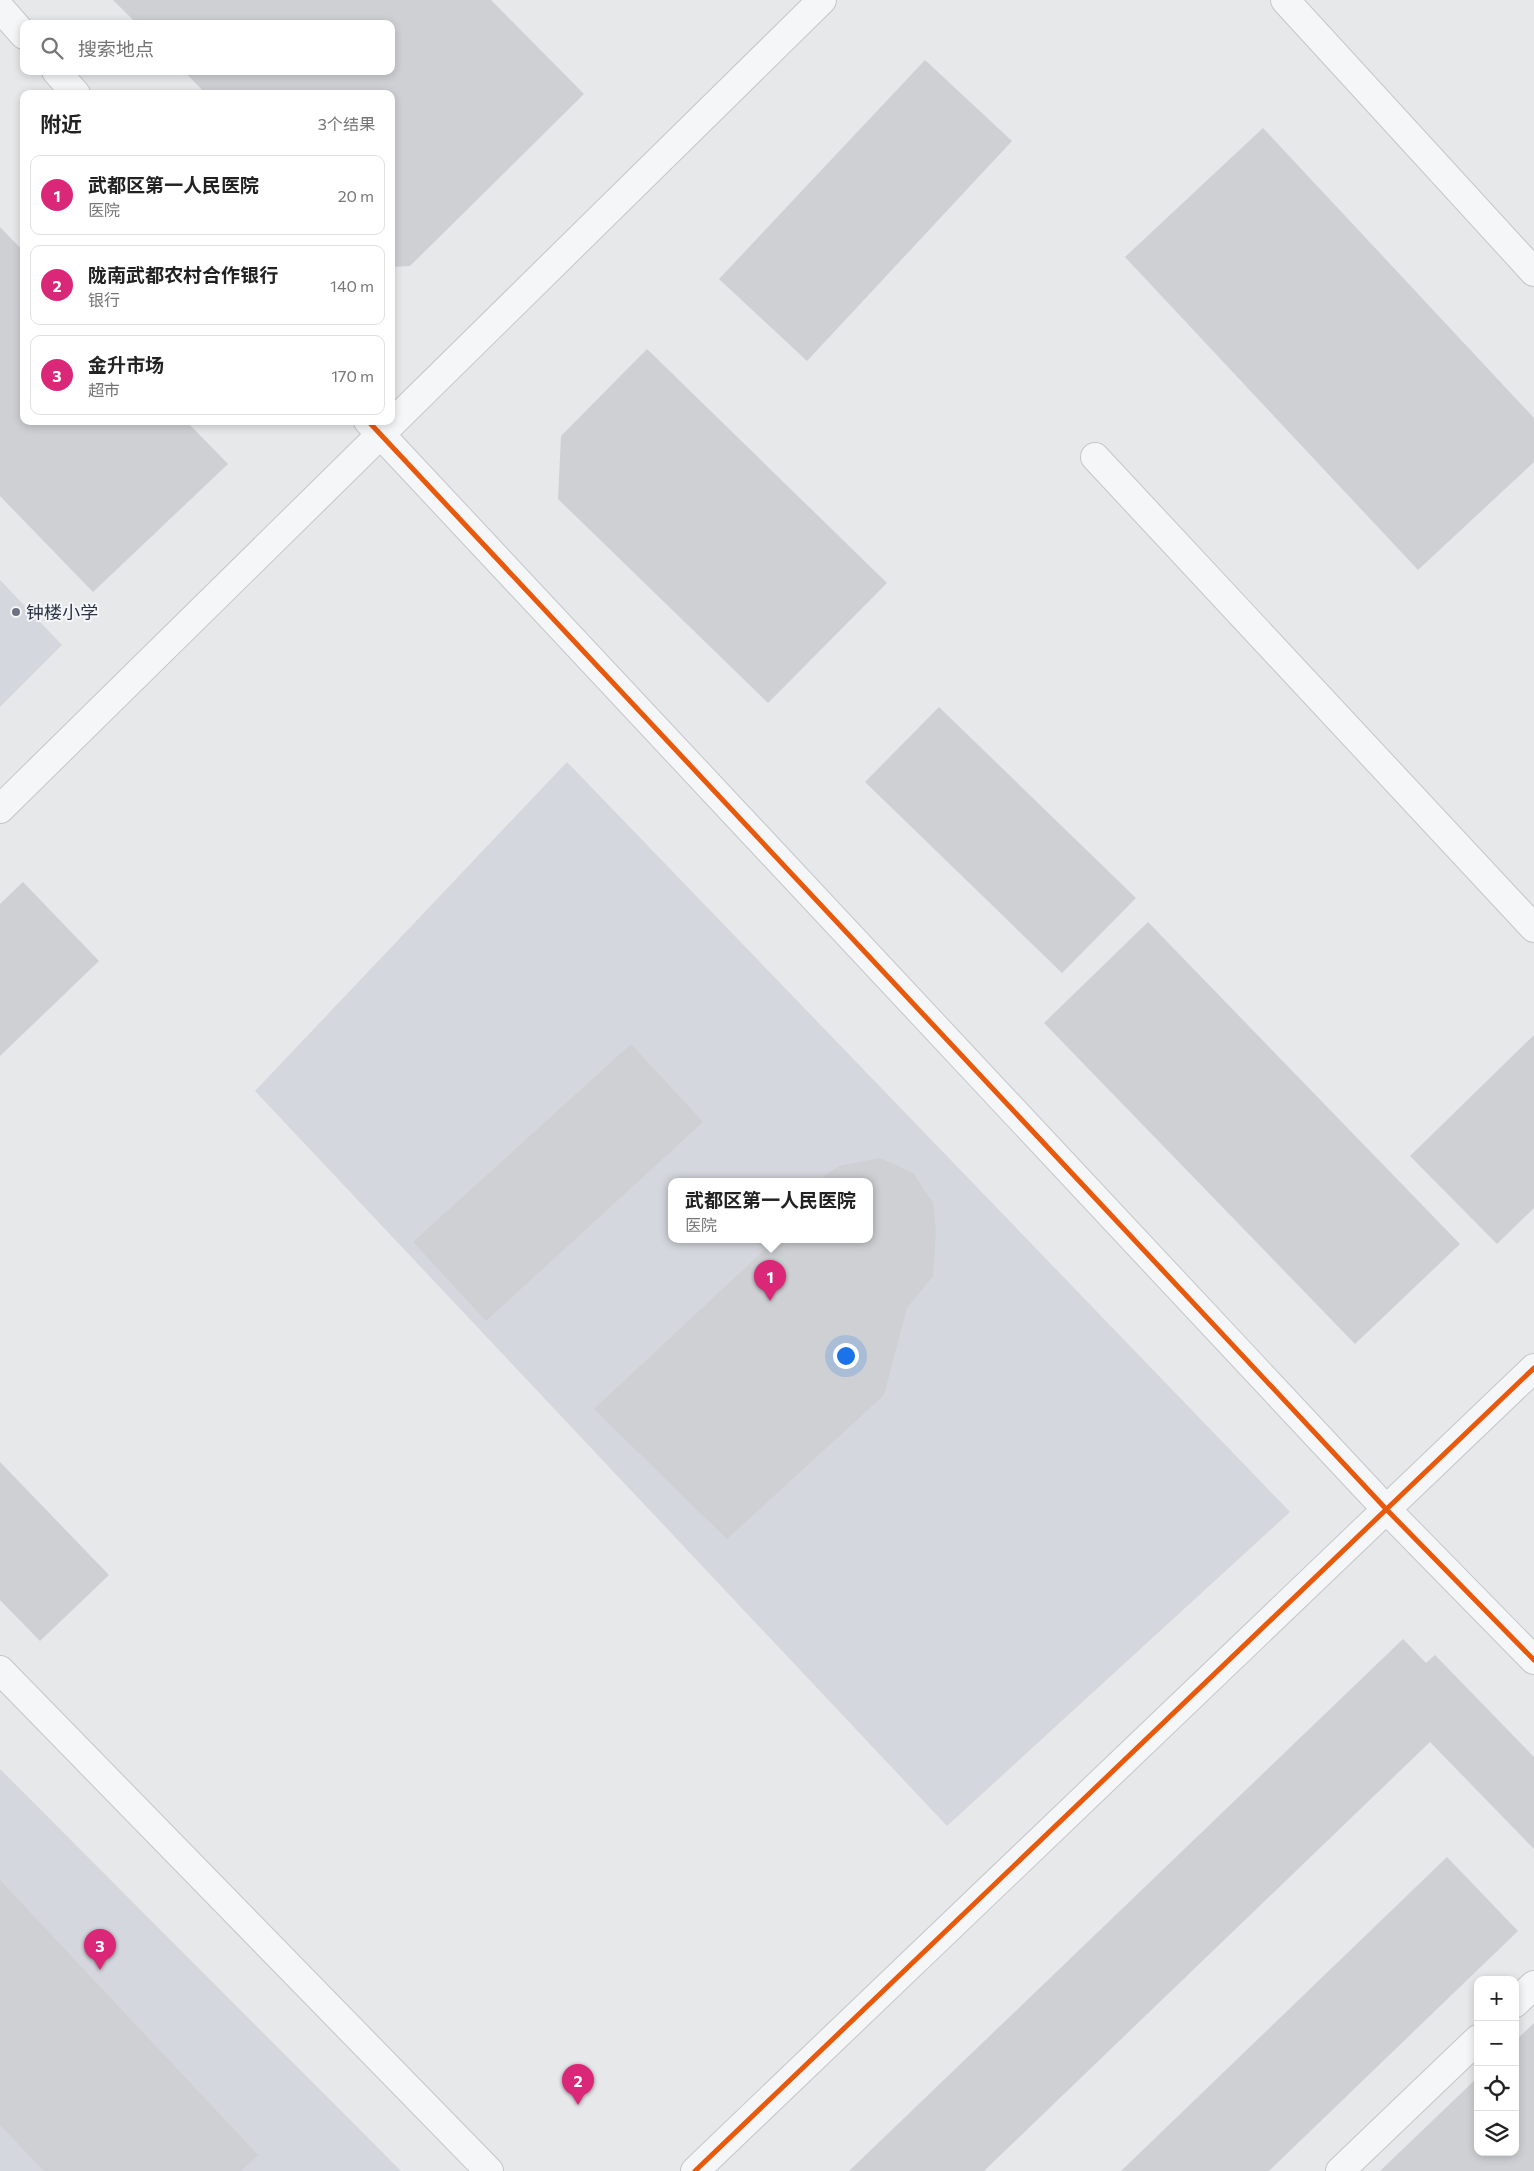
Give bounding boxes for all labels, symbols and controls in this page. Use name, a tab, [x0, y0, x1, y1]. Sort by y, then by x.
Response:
search box	[20, 20, 395, 75]
icon: search	[38, 34, 66, 62]
text: 搜索地点	[78, 37, 154, 60]
text: 附近	[40, 111, 82, 136]
text: 3个结果	[318, 114, 375, 133]
text: 武都区第一人民医院	[88, 173, 259, 196]
text: 1	[53, 186, 61, 205]
text: 20 m	[338, 186, 374, 205]
text: 医院	[88, 200, 120, 219]
text: 陇南武都农村合作银行	[88, 263, 278, 286]
text: 2	[52, 276, 62, 295]
text: 140 m	[330, 276, 374, 295]
text: 银行	[88, 290, 120, 309]
text: 金升市场	[88, 353, 164, 376]
text: 3	[52, 366, 62, 385]
text: 170 m	[331, 366, 374, 385]
text: 超市	[88, 380, 120, 399]
place label: 钟楼小学	[26, 601, 98, 623]
marker: 钟楼小学	[10, 606, 22, 618]
popup	[668, 1178, 873, 1243]
text: 武都区第一人民医院	[685, 1188, 856, 1211]
text: 医院	[685, 1215, 717, 1234]
pin: 1	[754, 1260, 786, 1301]
your location	[833, 1343, 859, 1369]
pin: 3	[84, 1929, 116, 1970]
map controls	[1474, 1976, 1519, 2156]
button: +	[1474, 1976, 1519, 2021]
button: −	[1474, 2021, 1519, 2066]
pin: 2	[562, 2064, 594, 2105]
button: locate	[1474, 2066, 1519, 2111]
button: layers	[1474, 2111, 1519, 2156]

